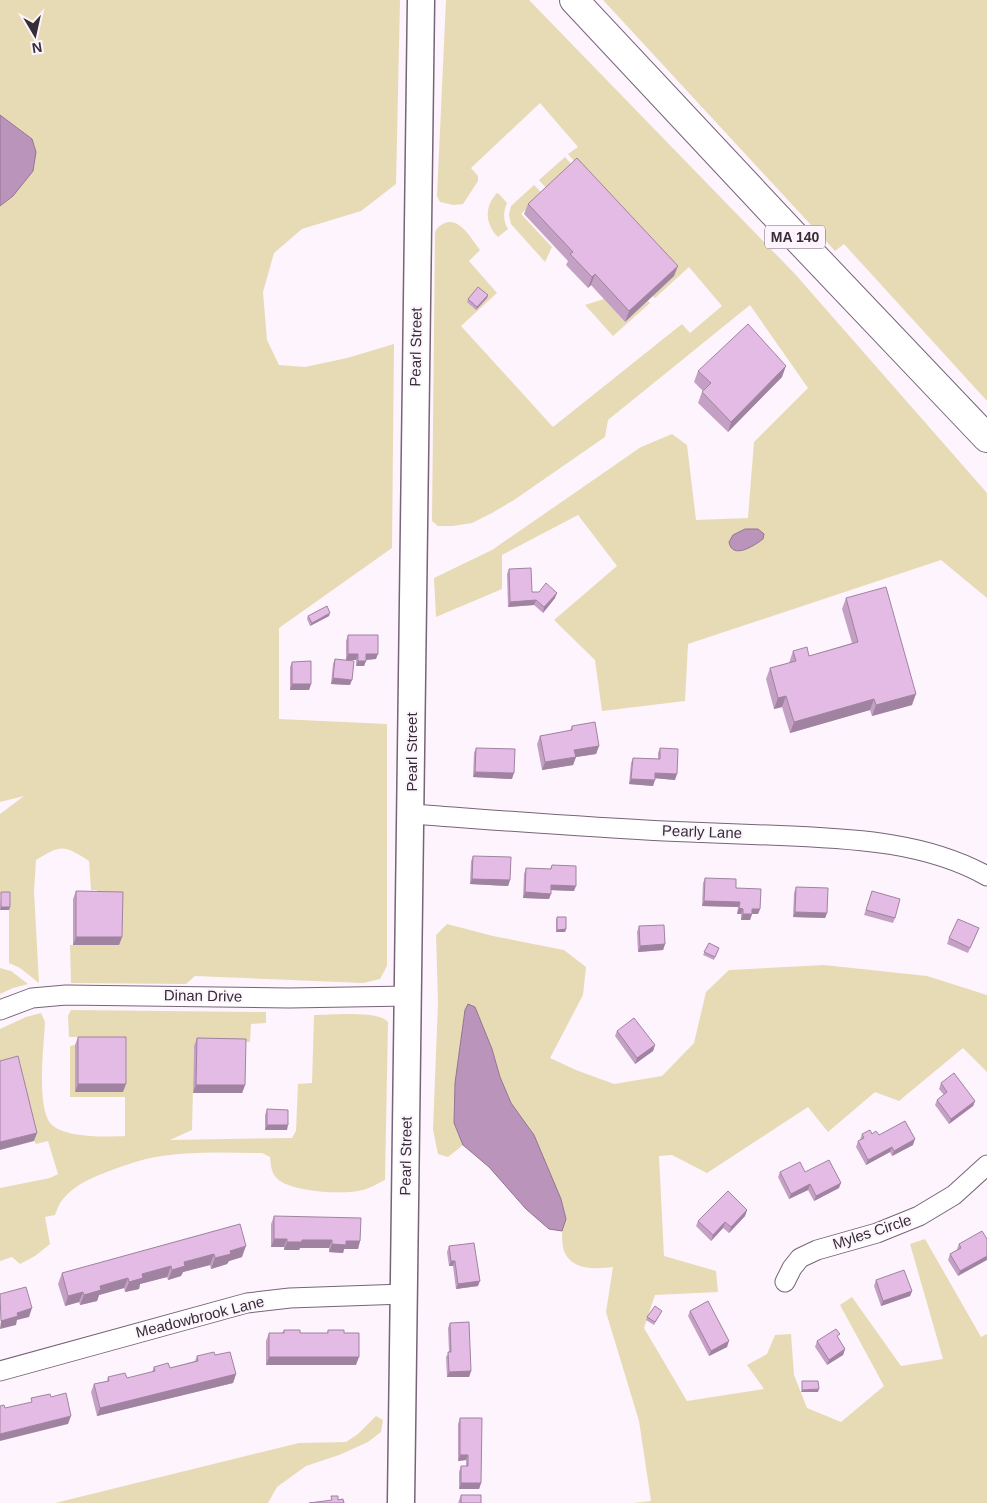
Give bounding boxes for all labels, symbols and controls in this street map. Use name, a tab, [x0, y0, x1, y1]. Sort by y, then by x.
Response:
north arrow	[10, 10, 60, 60]
text: N	[31, 39, 43, 57]
road number: MA 140	[765, 226, 825, 248]
street label: Pearl Street	[406, 306, 425, 387]
street label: Pearl Street	[403, 712, 420, 792]
street label: Pearly Lane	[662, 822, 742, 841]
street label: Dinan Drive	[164, 986, 242, 1005]
street label: Pearl Street	[396, 1115, 415, 1196]
street label: Myles Circle	[830, 1211, 913, 1252]
street label: Meadowbrook Lane	[134, 1292, 266, 1341]

